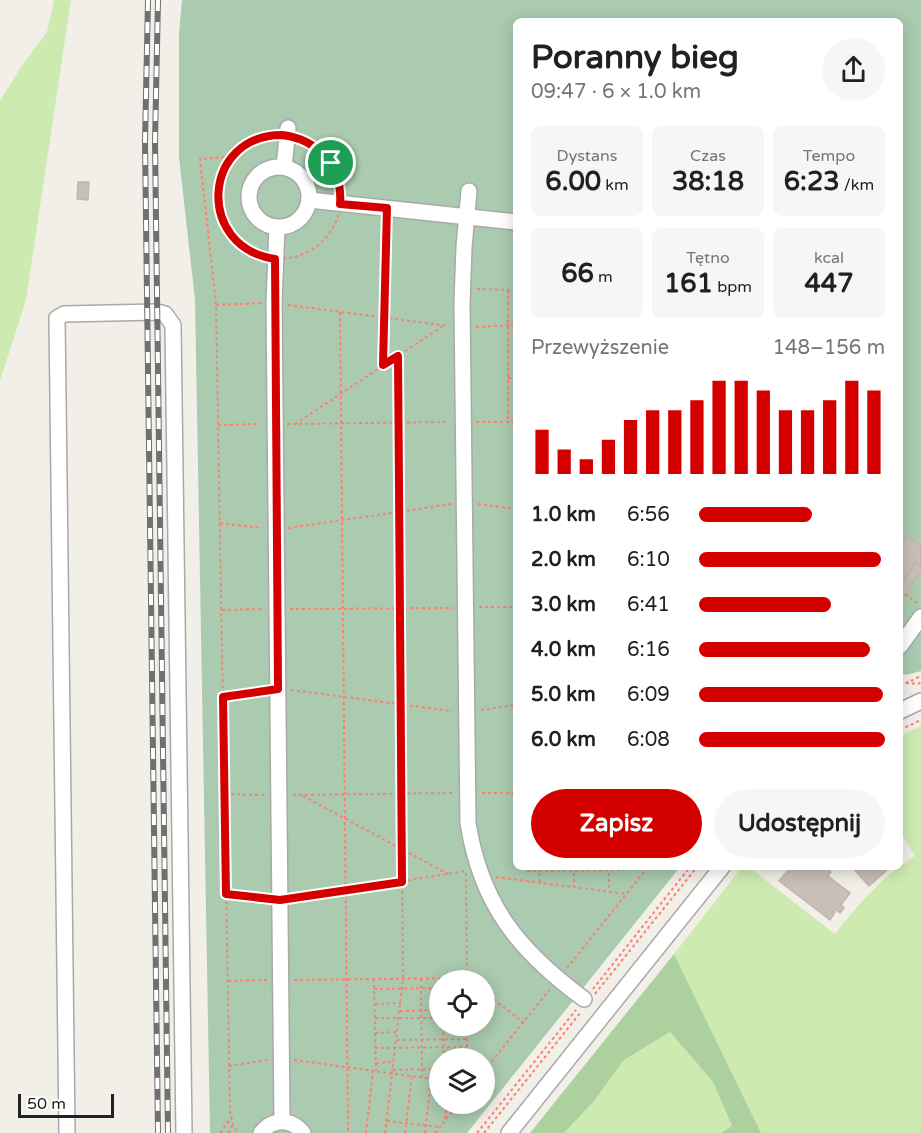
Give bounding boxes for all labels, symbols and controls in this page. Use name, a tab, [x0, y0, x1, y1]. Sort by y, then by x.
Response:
text: Poranny bieg	[531, 38, 739, 77]
button: share	[822, 38, 885, 101]
text: 09:47 · 6 × 1.0 km	[531, 80, 701, 104]
pin	[305, 137, 356, 188]
icon: arrive	[314, 146, 347, 179]
text: Dystans	[557, 146, 617, 166]
text: Czas	[690, 146, 726, 166]
text: Tempo	[803, 146, 855, 166]
text: 6.00	[545, 166, 601, 197]
text: 38:18	[672, 166, 744, 197]
text: 6:23	[784, 166, 840, 197]
text: km	[601, 175, 629, 195]
text: /km	[840, 175, 874, 195]
text: Tętno	[686, 248, 730, 268]
text: kcal	[814, 248, 844, 268]
text: 66	[561, 258, 594, 289]
text: m	[594, 267, 613, 287]
text: 161	[664, 268, 713, 299]
text: 447	[805, 268, 853, 299]
text: bpm	[713, 277, 752, 297]
text: Przewyższenie	[531, 336, 669, 360]
text: 148–156 m	[772, 336, 885, 360]
text: 1.0 km	[531, 503, 596, 527]
text: 6:56	[627, 503, 670, 527]
text: 2.0 km	[531, 548, 596, 572]
text: 6:10	[627, 548, 670, 572]
text: 3.0 km	[531, 593, 596, 617]
text: 6:41	[627, 593, 670, 617]
text: 4.0 km	[531, 638, 596, 662]
text: 6:16	[627, 638, 670, 662]
text: 5.0 km	[531, 683, 596, 707]
text: 6:09	[627, 683, 670, 707]
text: 6.0 km	[531, 728, 596, 752]
text: 6:08	[627, 728, 670, 752]
button: Zapisz	[531, 789, 702, 858]
button: Udostępnij	[714, 789, 885, 858]
map controls	[429, 970, 495, 1114]
button: locate	[429, 970, 495, 1036]
button: layers	[429, 1048, 495, 1114]
scale bar	[18, 1091, 114, 1118]
text: 50 m	[27, 1094, 66, 1114]

